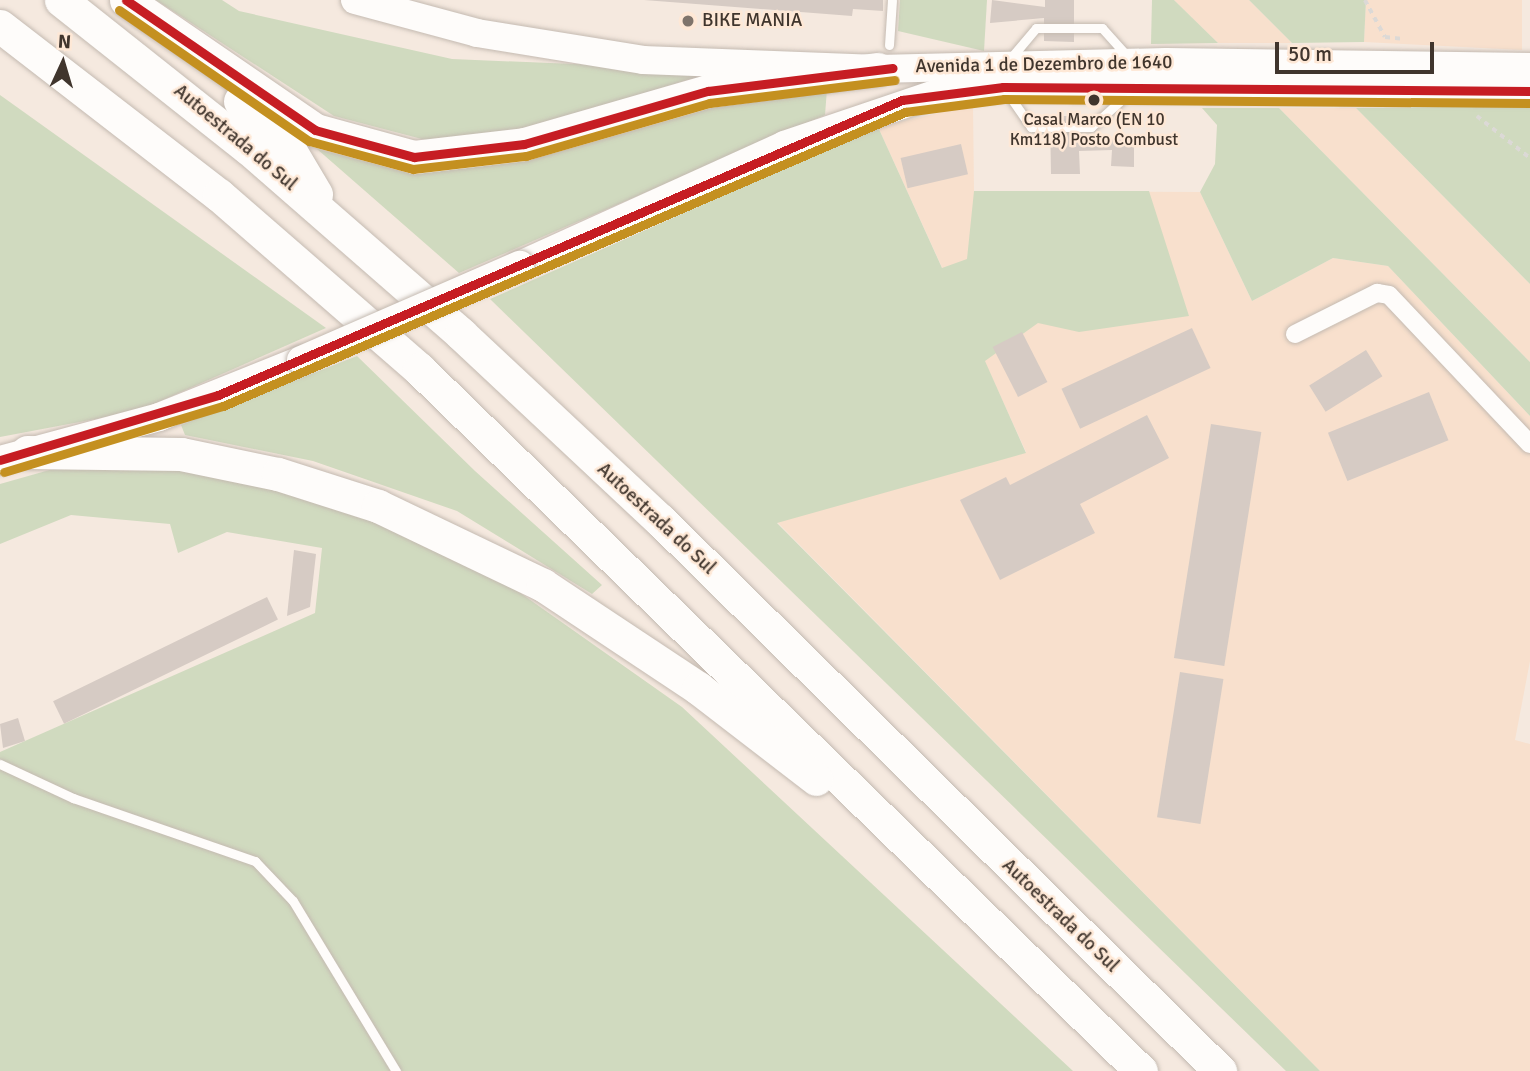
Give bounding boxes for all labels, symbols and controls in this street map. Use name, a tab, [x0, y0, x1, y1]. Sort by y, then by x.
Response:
place label: BIKE MANIA	[702, 10, 802, 32]
marker: BIKE MANIA	[680, 13, 696, 29]
north arrow	[28, 28, 98, 98]
scale bar	[1278, 28, 1437, 72]
text: N	[57, 30, 72, 54]
text: 50 m	[1288, 41, 1332, 67]
street label: Avenida 1 de Dezembro de 1640	[915, 51, 1173, 79]
street label: Autoestrada do Sul	[169, 80, 301, 196]
marker: Casal Marco (EN 10 Km118) Posto Combust	[1087, 93, 1101, 107]
place label: Casal Marco (EN 10 Km118) Posto Combust	[1010, 110, 1178, 150]
street label: Autoestrada do Sul	[592, 458, 720, 580]
street label: Autoestrada do Sul	[997, 854, 1123, 978]

